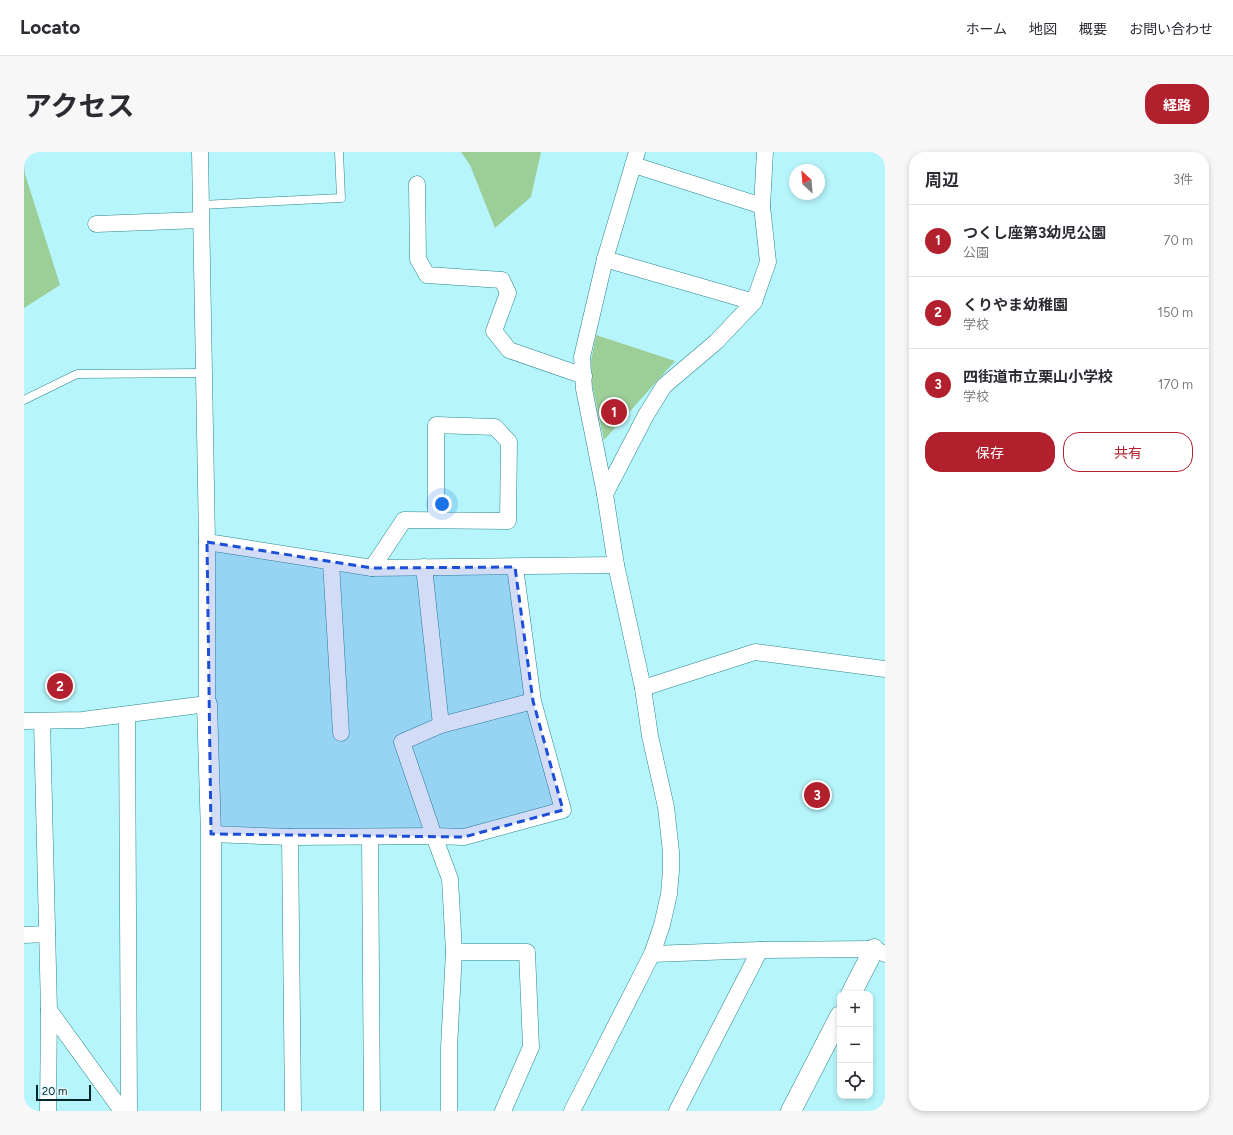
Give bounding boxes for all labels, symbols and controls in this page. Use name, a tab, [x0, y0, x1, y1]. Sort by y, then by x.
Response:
text: Locato	[20, 16, 80, 39]
text: ホーム	[965, 21, 1007, 38]
text: 地図	[1029, 21, 1057, 38]
text: 概要	[1079, 21, 1107, 38]
text: お問い合わせ	[1129, 21, 1213, 38]
button: 経路	[1145, 84, 1209, 124]
text: アクセス	[24, 89, 135, 123]
north arrow	[789, 164, 825, 200]
text: 周辺	[925, 170, 959, 190]
text: 3件	[1173, 172, 1193, 187]
text: つくし座第3幼児公園	[963, 224, 1106, 242]
text: 1	[935, 233, 941, 248]
text: 70 m	[1163, 233, 1193, 248]
text: 公園	[963, 245, 989, 260]
text: くりやま幼稚園	[963, 296, 1068, 314]
text: 2	[934, 305, 942, 320]
text: 150 m	[1158, 305, 1193, 320]
text: 学校	[963, 317, 989, 332]
text: 四街道市立栗山小学校	[963, 368, 1113, 386]
text: 3	[934, 377, 942, 392]
text: 170 m	[1158, 377, 1193, 392]
text: 学校	[963, 389, 989, 404]
pin: 1	[601, 397, 627, 427]
button: 保存	[925, 432, 1055, 472]
button: 共有	[1063, 432, 1193, 472]
your location	[432, 494, 452, 514]
pin: 2	[47, 671, 73, 701]
pin: 3	[804, 780, 830, 810]
map controls	[837, 991, 873, 1099]
button: +	[837, 991, 873, 1027]
button: −	[837, 1027, 873, 1063]
button: locate	[837, 1063, 873, 1099]
scale bar	[36, 1083, 91, 1102]
text: 20 m	[42, 1085, 67, 1098]

